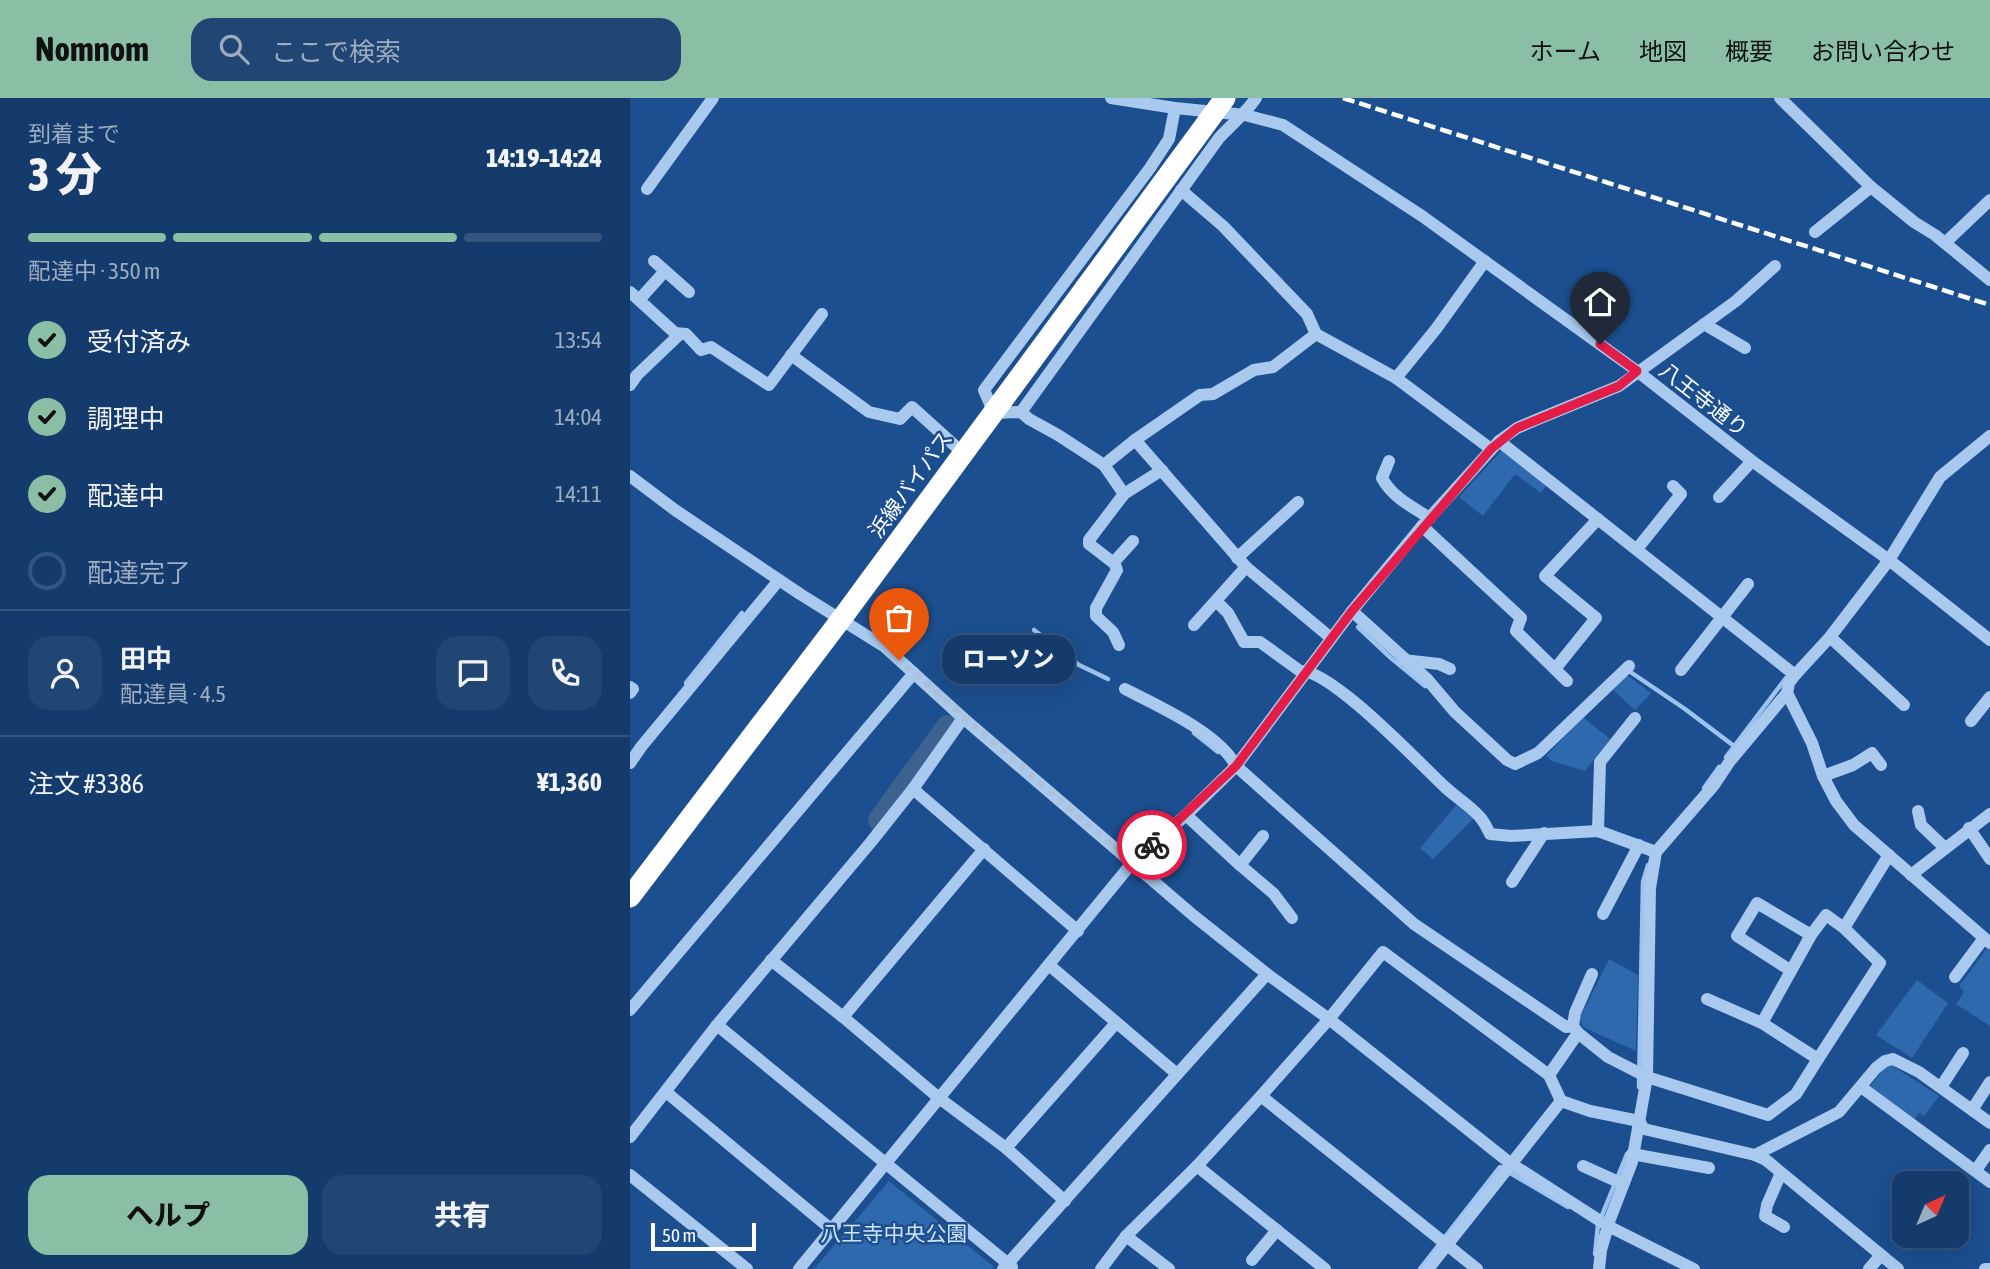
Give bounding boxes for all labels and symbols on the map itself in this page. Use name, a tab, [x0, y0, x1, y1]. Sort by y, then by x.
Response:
pin	[1570, 272, 1630, 344]
street label: 八王寺通り	[1655, 357, 1753, 441]
street label: 浜線バイパス	[863, 426, 957, 542]
pin	[869, 588, 929, 660]
callout: ローソン	[941, 636, 1074, 684]
courier	[1117, 810, 1187, 880]
north arrow	[1892, 1171, 1969, 1248]
scale bar	[651, 1220, 756, 1252]
park label: 八王寺中央公園	[821, 1221, 968, 1245]

